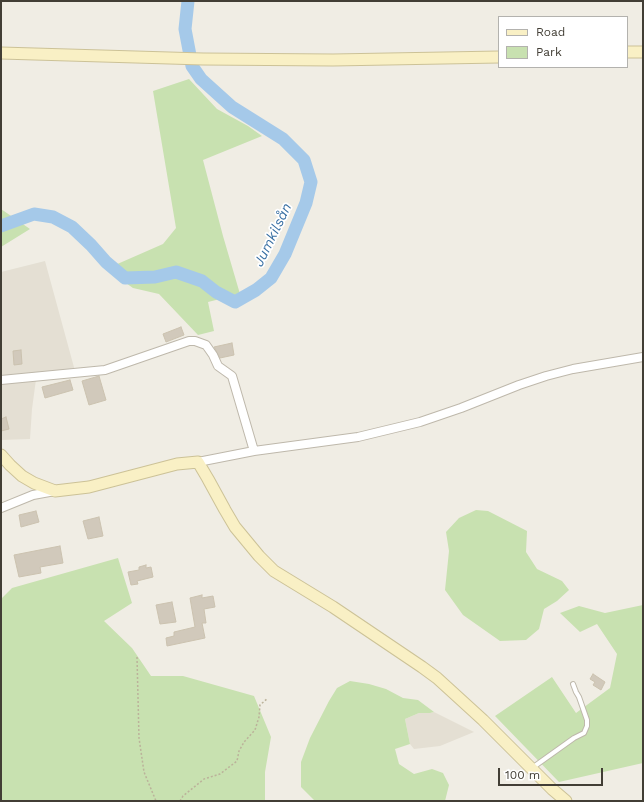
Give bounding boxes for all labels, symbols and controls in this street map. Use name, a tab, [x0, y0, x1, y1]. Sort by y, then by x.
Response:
legend	[498, 16, 628, 68]
text: Road	[536, 25, 565, 39]
text: Park	[536, 45, 562, 59]
water label: Jumkilsån	[250, 201, 296, 269]
scale bar	[500, 760, 605, 786]
text: 100 m	[505, 768, 540, 782]

